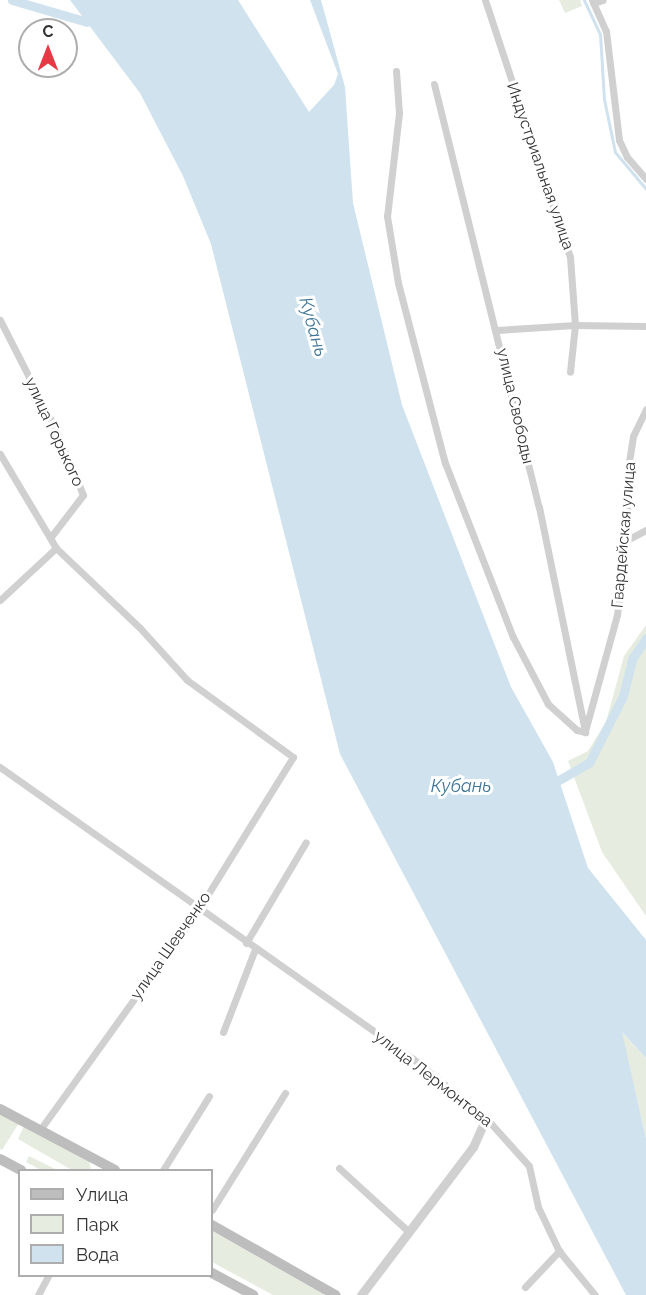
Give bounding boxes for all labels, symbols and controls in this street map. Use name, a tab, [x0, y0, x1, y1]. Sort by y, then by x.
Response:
north arrow	[18, 18, 78, 78]
text: С	[43, 22, 53, 41]
street label: Индустриальная улица	[502, 80, 578, 252]
water label: Кубань	[294, 295, 332, 359]
street label: улица Свободы	[492, 346, 538, 466]
street label: улица Горького	[20, 374, 88, 490]
street label: Гвардейская улица	[608, 461, 640, 609]
water label: Кубань	[431, 775, 491, 797]
street label: улица Шевченко	[127, 889, 215, 1003]
street label: улица Лермонтова	[370, 1027, 496, 1131]
legend	[18, 1169, 213, 1277]
text: Улица	[76, 1184, 128, 1205]
text: Парк	[76, 1214, 119, 1235]
text: Вода	[76, 1244, 119, 1265]

